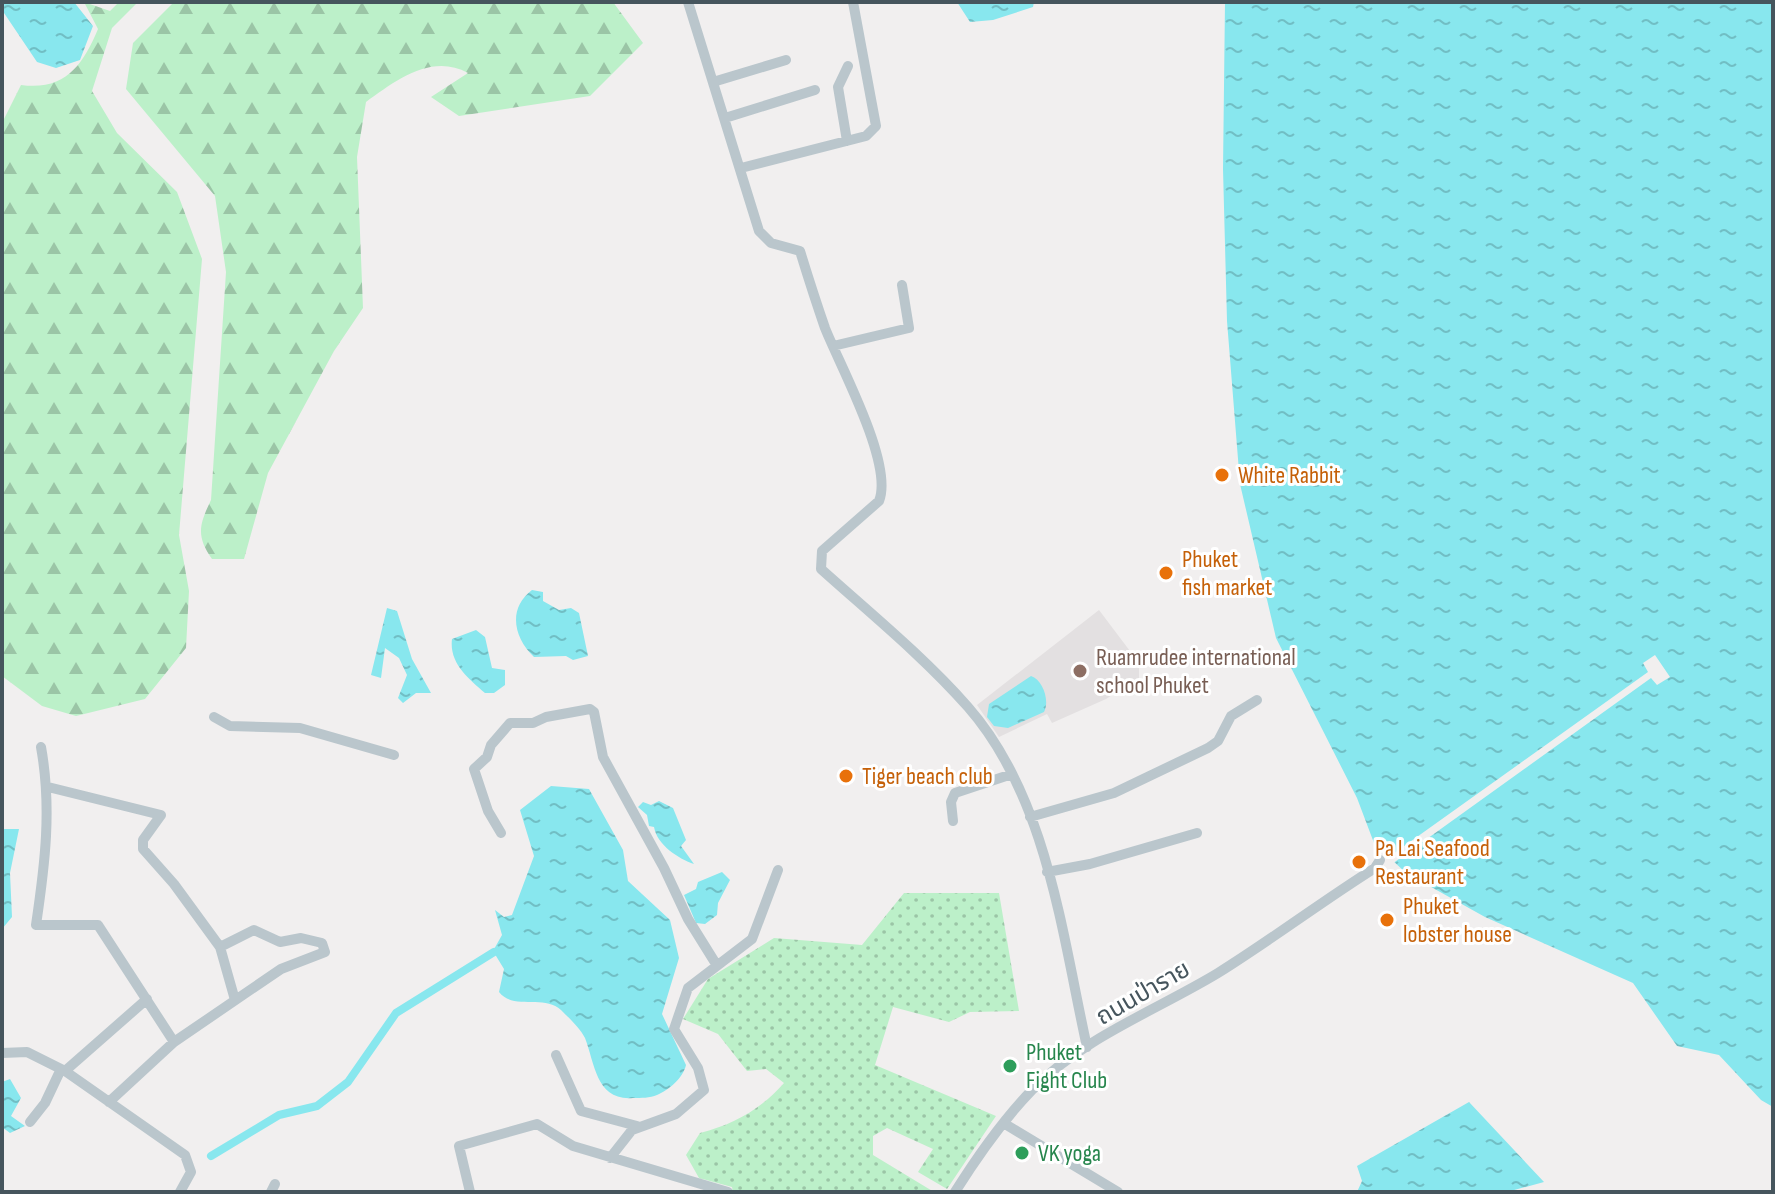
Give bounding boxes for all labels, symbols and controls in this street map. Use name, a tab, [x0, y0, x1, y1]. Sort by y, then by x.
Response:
place label: White Rabbit	[1238, 461, 1341, 490]
marker: White Rabbit	[1213, 466, 1231, 484]
place label: Phuket fish market	[1182, 545, 1272, 602]
marker: Phuket fish market	[1157, 564, 1175, 582]
place label: Ruamrudee international school Phuket	[1096, 643, 1296, 700]
marker: Ruamrudee international school Phuket	[1071, 662, 1089, 680]
place label: Tiger beach club	[862, 762, 993, 791]
marker: Tiger beach club	[837, 767, 855, 785]
place label: Pa Lai Seafood Restaurant	[1375, 834, 1490, 891]
marker: Pa Lai Seafood Restaurant	[1350, 853, 1368, 871]
place label: Phuket lobster house	[1403, 892, 1512, 949]
marker: Phuket lobster house	[1378, 911, 1396, 929]
street label: ถนนป่าราย	[1091, 954, 1195, 1032]
place label: Phuket Fight Club	[1026, 1038, 1107, 1095]
marker: Phuket Fight Club	[1001, 1057, 1019, 1075]
place label: VK yoga	[1038, 1139, 1101, 1168]
marker: VK yoga	[1013, 1144, 1031, 1162]

